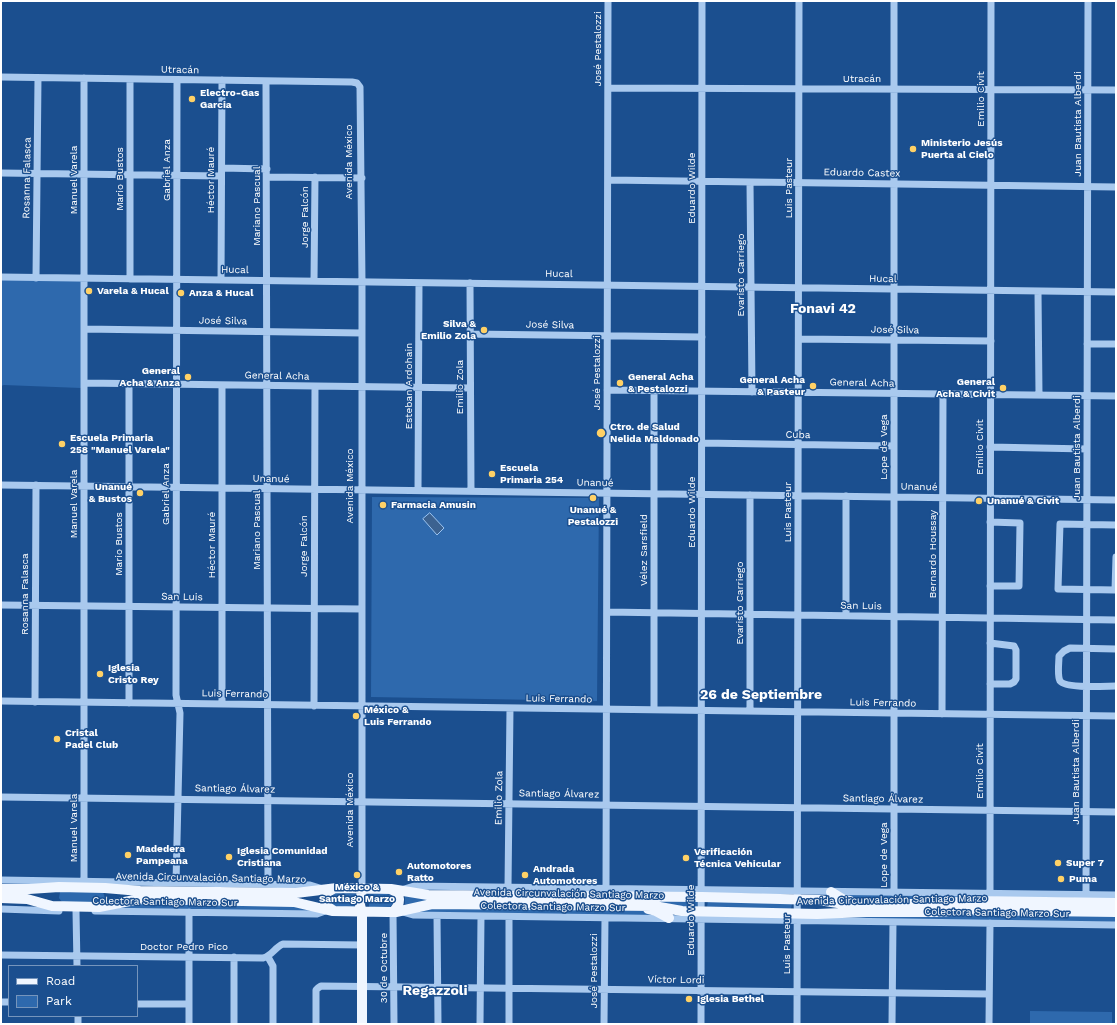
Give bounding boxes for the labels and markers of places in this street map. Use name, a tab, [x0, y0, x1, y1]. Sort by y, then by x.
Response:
place label: Electro-Gas Garcia	[200, 87, 259, 110]
marker: Electro-Gas Garcia	[187, 94, 197, 104]
place label: Ministerio Jesús Puerta al Cielo	[921, 137, 1002, 160]
marker: Ministerio Jesús Puerta al Cielo	[908, 144, 918, 154]
place label: Varela & Hucal	[97, 285, 169, 297]
marker: Varela & Hucal	[84, 286, 94, 296]
place label: Anza & Hucal	[189, 287, 253, 299]
marker: Anza & Hucal	[176, 288, 186, 298]
place label: Silva & Emilio Zola	[421, 318, 476, 342]
marker: Silva & Emilio Zola	[479, 325, 489, 335]
place label: General Acha & Anza	[120, 365, 180, 388]
place label: General Acha & Pestalozzi	[628, 371, 693, 394]
marker: General Acha & Anza	[183, 372, 193, 382]
place label: General Acha & Pasteur	[740, 374, 805, 398]
place label: General Acha & Civit	[936, 376, 995, 400]
marker: General Acha & Pestalozzi	[615, 378, 625, 388]
marker: General Acha & Pasteur	[808, 381, 818, 391]
marker: General Acha & Civit	[998, 383, 1008, 393]
place label: Ctro. de Salud Nelida Maldonado	[610, 421, 699, 444]
marker: Ctro. de Salud Nelida Maldonado	[595, 427, 607, 439]
place label: Escuela Primaria 258 "Manuel Varela"	[70, 432, 170, 456]
marker: Escuela Primaria 258 "Manuel Varela"	[57, 439, 67, 449]
place label: Escuela Primaria 254	[500, 462, 563, 486]
marker: Escuela Primaria 254	[487, 469, 497, 479]
place label: Unanué & Bustos	[89, 481, 132, 504]
marker: Unanué & Bustos	[135, 488, 145, 498]
marker: Unanué & Pestalozzi	[588, 493, 598, 503]
place label: Unanué & Civit	[987, 495, 1059, 507]
marker: Unanué & Civit	[974, 496, 984, 506]
place label: Farmacia Amusin	[391, 499, 476, 511]
marker: Farmacia Amusin	[378, 500, 388, 510]
place label: Unanué & Pestalozzi	[568, 504, 618, 528]
place label: Iglesia Cristo Rey	[108, 662, 159, 686]
marker: Iglesia Cristo Rey	[95, 669, 105, 679]
place label: México & Luis Ferrando	[364, 704, 431, 728]
marker: México & Luis Ferrando	[351, 711, 361, 721]
place label: Cristal Padel Club	[65, 727, 118, 750]
marker: Cristal Padel Club	[52, 734, 62, 744]
place label: Madedera Pampeana	[136, 843, 188, 866]
place label: Iglesia Comunidad Cristiana	[237, 845, 327, 868]
place label: Verificación Técnica Vehicular	[694, 846, 781, 870]
marker: Madedera Pampeana	[123, 850, 133, 860]
marker: Iglesia Comunidad Cristiana	[224, 852, 234, 862]
marker: Verificación Técnica Vehicular	[681, 853, 691, 863]
place label: Super 7	[1066, 857, 1104, 869]
marker: Super 7	[1053, 858, 1063, 868]
place label: Automotores Ratto	[407, 860, 471, 884]
place label: Andrada Automotores	[533, 863, 597, 886]
marker: Automotores Ratto	[394, 867, 404, 877]
marker: México & Santiago Marzo	[352, 870, 362, 880]
marker: Andrada Automotores	[520, 870, 530, 880]
place label: Puma	[1069, 873, 1097, 885]
marker: Puma	[1056, 874, 1066, 884]
place label: México & Santiago Marzo	[319, 881, 395, 904]
place label: Iglesia Bethel	[697, 993, 764, 1005]
marker: Iglesia Bethel	[684, 994, 694, 1004]

